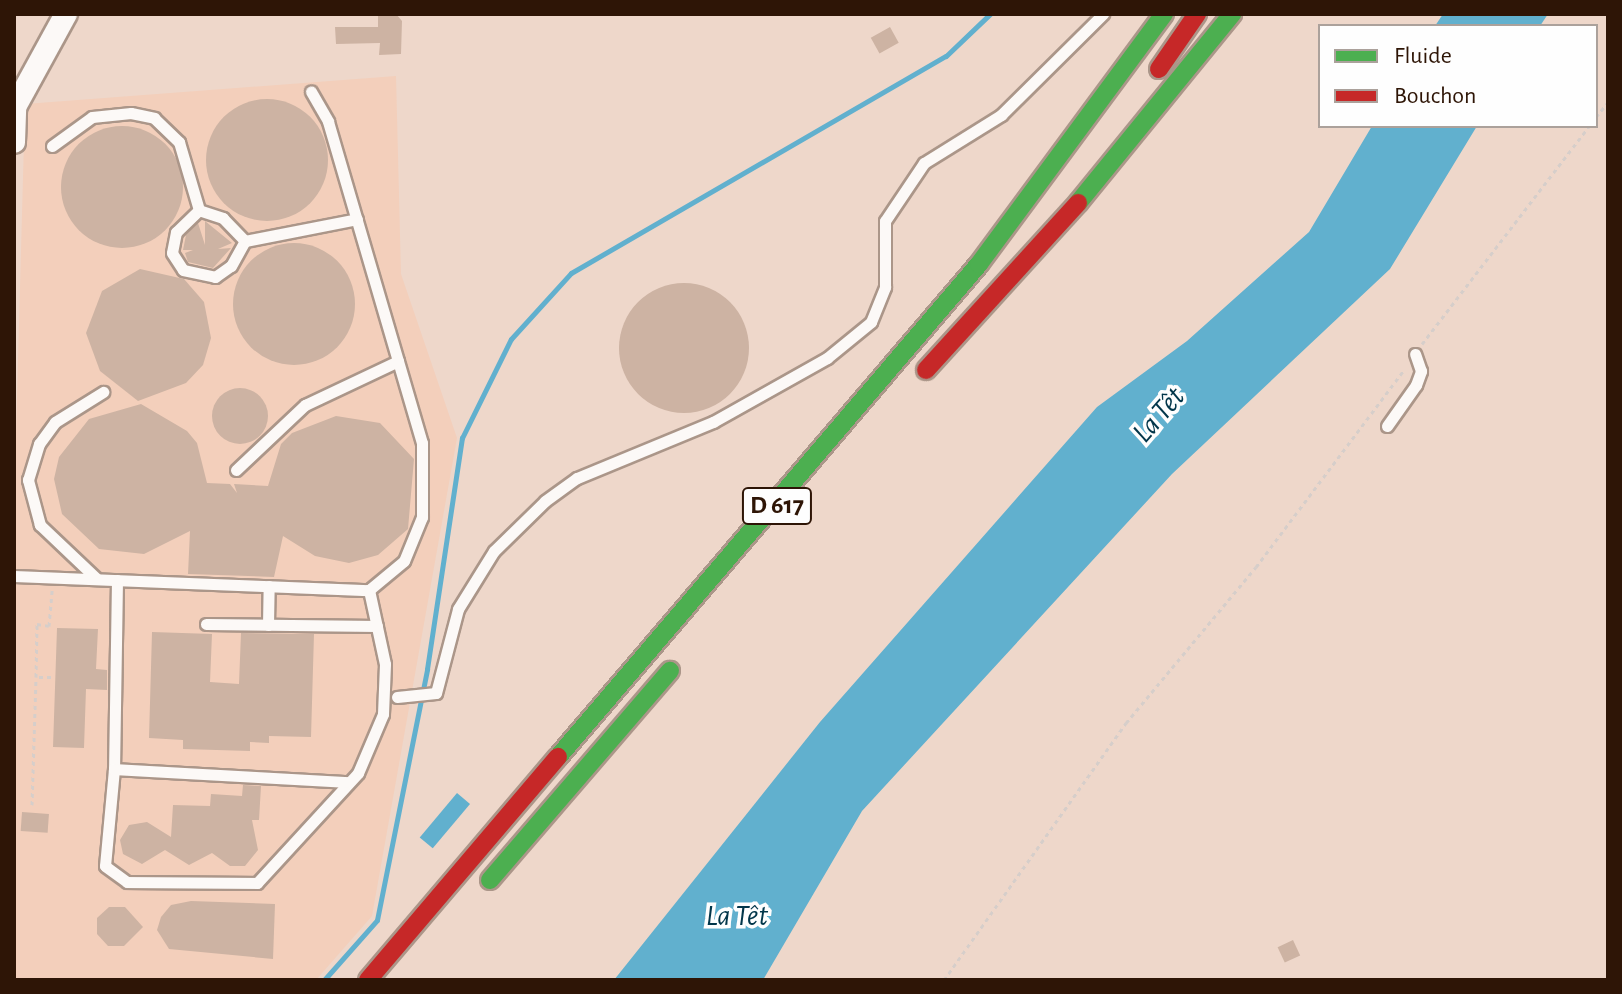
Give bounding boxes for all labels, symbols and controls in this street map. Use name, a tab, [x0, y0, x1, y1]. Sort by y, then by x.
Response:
legend	[1318, 24, 1598, 128]
text: Fluide	[1394, 44, 1452, 68]
text: Bouchon	[1394, 84, 1476, 108]
water label: La Têt	[1125, 380, 1193, 450]
road number: D 617	[741, 484, 813, 528]
water label: La Têt	[706, 898, 768, 934]

